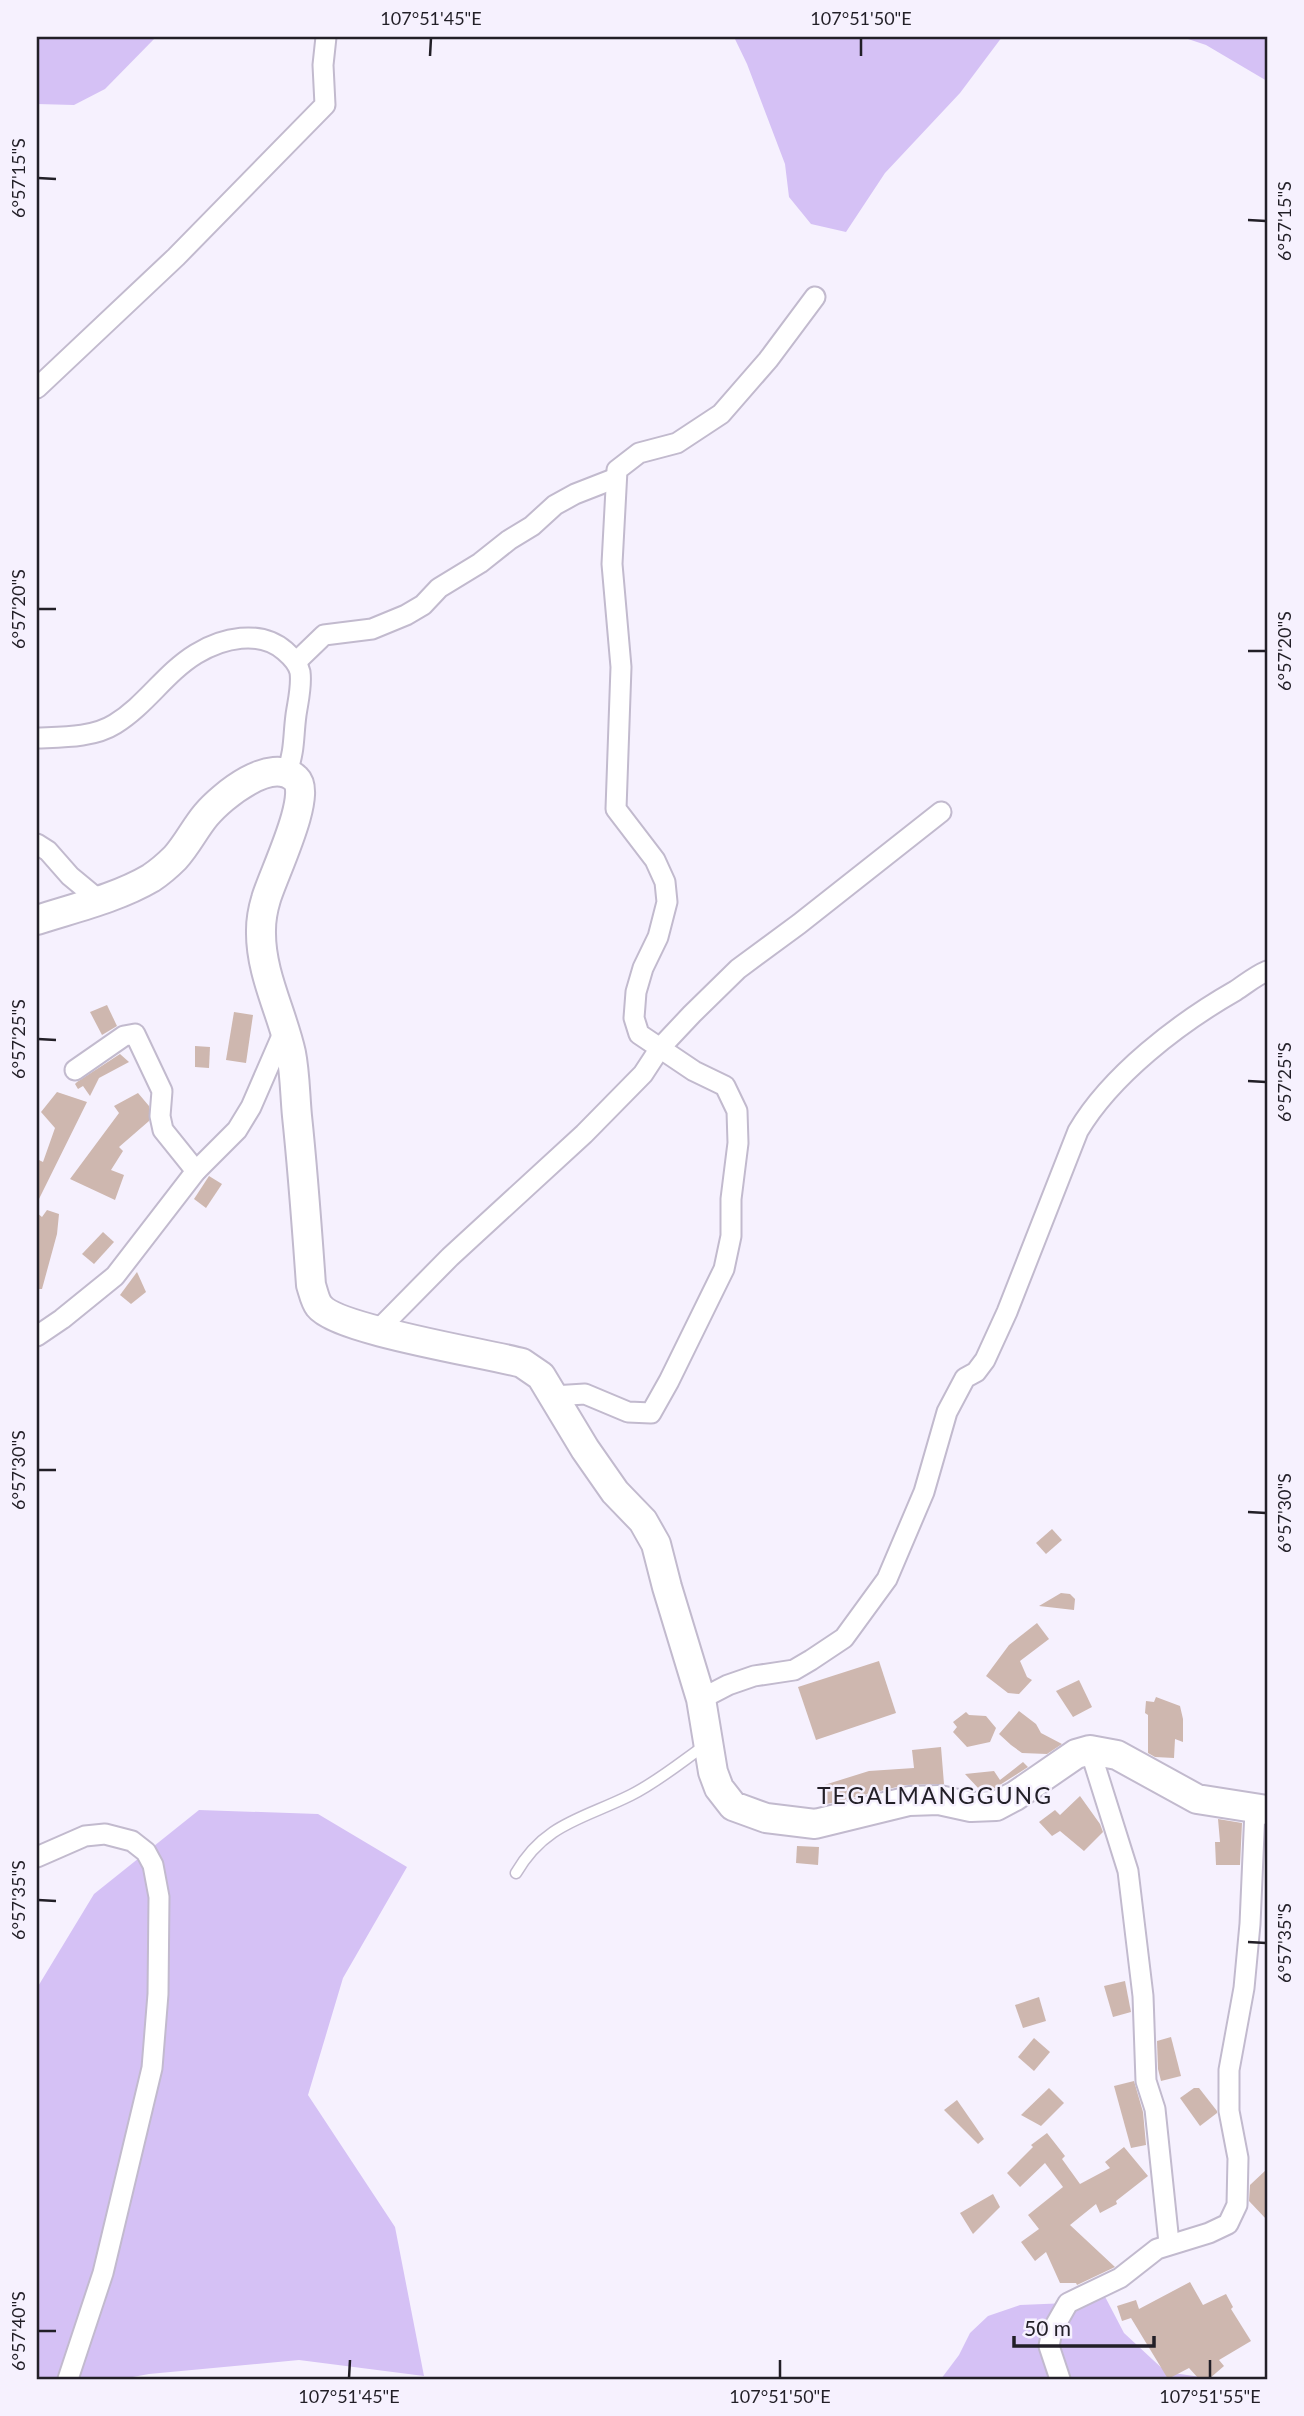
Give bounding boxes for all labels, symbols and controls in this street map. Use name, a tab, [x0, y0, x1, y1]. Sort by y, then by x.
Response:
text: 107°51'45"E	[380, 7, 482, 29]
text: 107°51'50"E	[810, 7, 912, 29]
text: 6°57'15"S	[7, 138, 29, 218]
text: 6°57'15"S	[1273, 181, 1295, 261]
text: 6°57'20"S	[7, 569, 29, 649]
text: 6°57'20"S	[1273, 611, 1295, 691]
text: 6°57'25"S	[7, 999, 29, 1079]
text: 6°57'25"S	[1273, 1042, 1295, 1122]
text: 6°57'30"S	[7, 1430, 29, 1510]
text: 6°57'30"S	[1273, 1473, 1295, 1553]
district label: TEGALMANGGUNG	[817, 1781, 1053, 1809]
text: 6°57'35"S	[7, 1860, 29, 1940]
text: 6°57'35"S	[1273, 1903, 1295, 1983]
text: 6°57'40"S	[7, 2291, 29, 2371]
scale bar	[1014, 2304, 1154, 2348]
text: 50 m	[1024, 2315, 1071, 2340]
text: 107°51'45"E	[298, 2385, 400, 2407]
text: 107°51'50"E	[729, 2385, 831, 2407]
text: 107°51'55"E	[1159, 2385, 1261, 2407]

